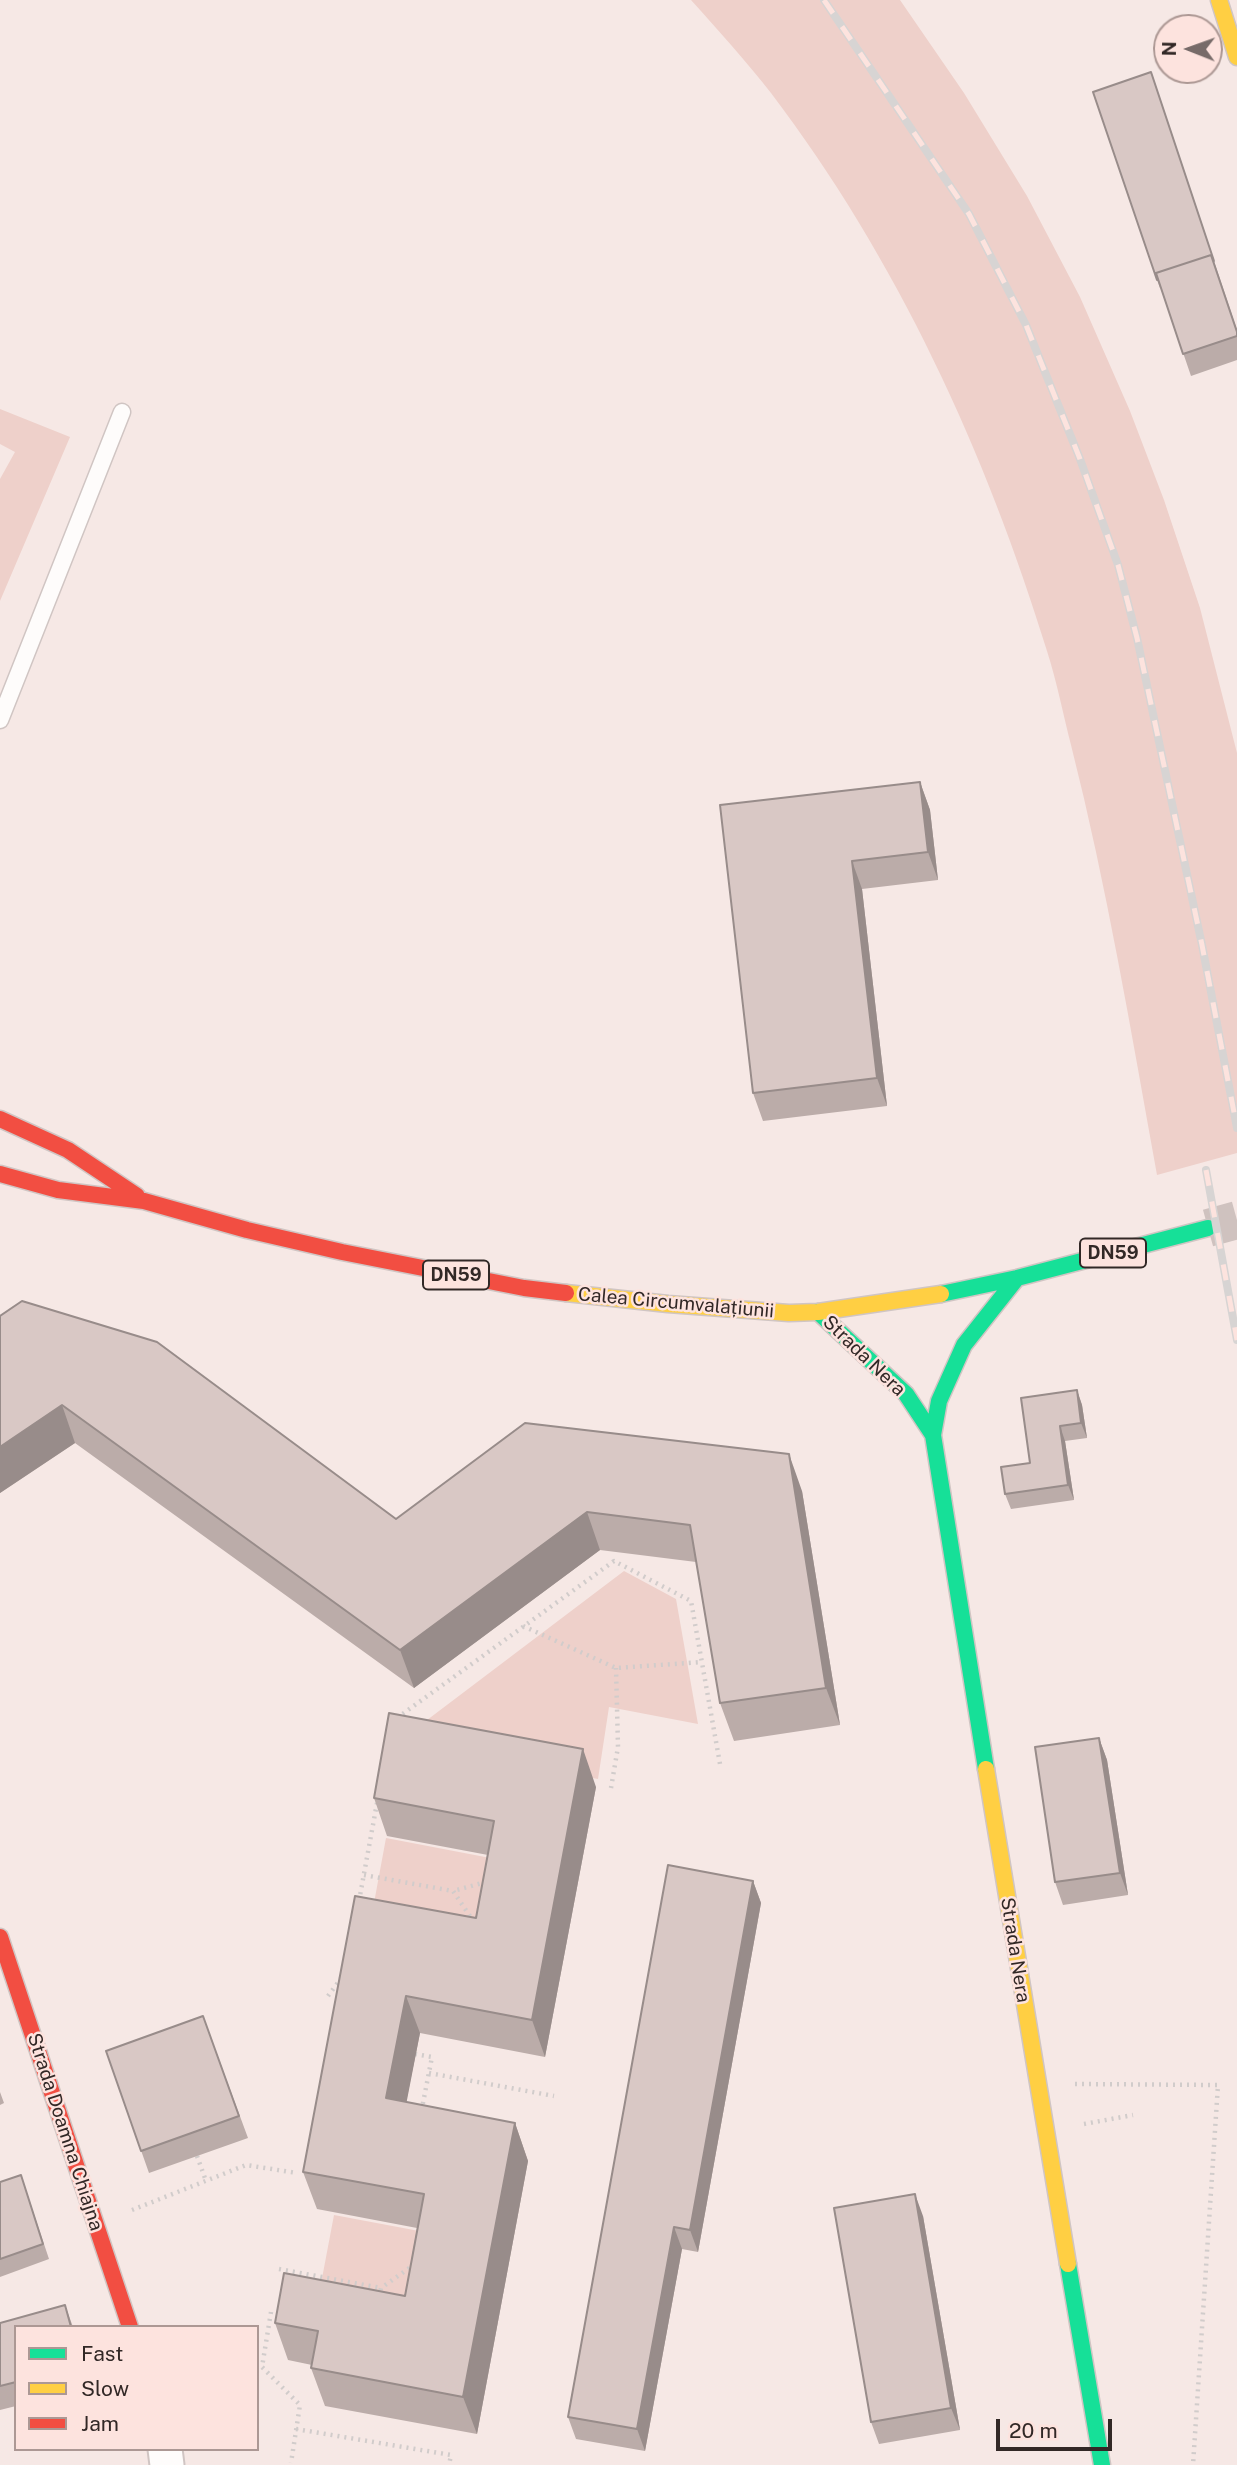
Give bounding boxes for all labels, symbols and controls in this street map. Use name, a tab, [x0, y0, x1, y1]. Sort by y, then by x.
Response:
north arrow	[1153, 14, 1223, 84]
text: N	[1158, 41, 1180, 56]
road number: DN59	[1080, 1238, 1146, 1268]
road number: DN59	[423, 1260, 489, 1290]
street label: Calea Circumvalațiunii	[577, 1283, 775, 1323]
street label: Strada Nera	[818, 1311, 910, 1401]
street label: Strada Nera	[995, 1896, 1035, 2004]
street label: Strada Doamna Chiajna	[22, 2030, 108, 2234]
legend	[14, 2325, 259, 2451]
text: Fast	[81, 2341, 123, 2366]
text: Slow	[81, 2376, 129, 2401]
scale bar	[999, 2406, 1114, 2450]
text: Jam	[81, 2411, 119, 2436]
text: 20 m	[1009, 2418, 1058, 2443]

